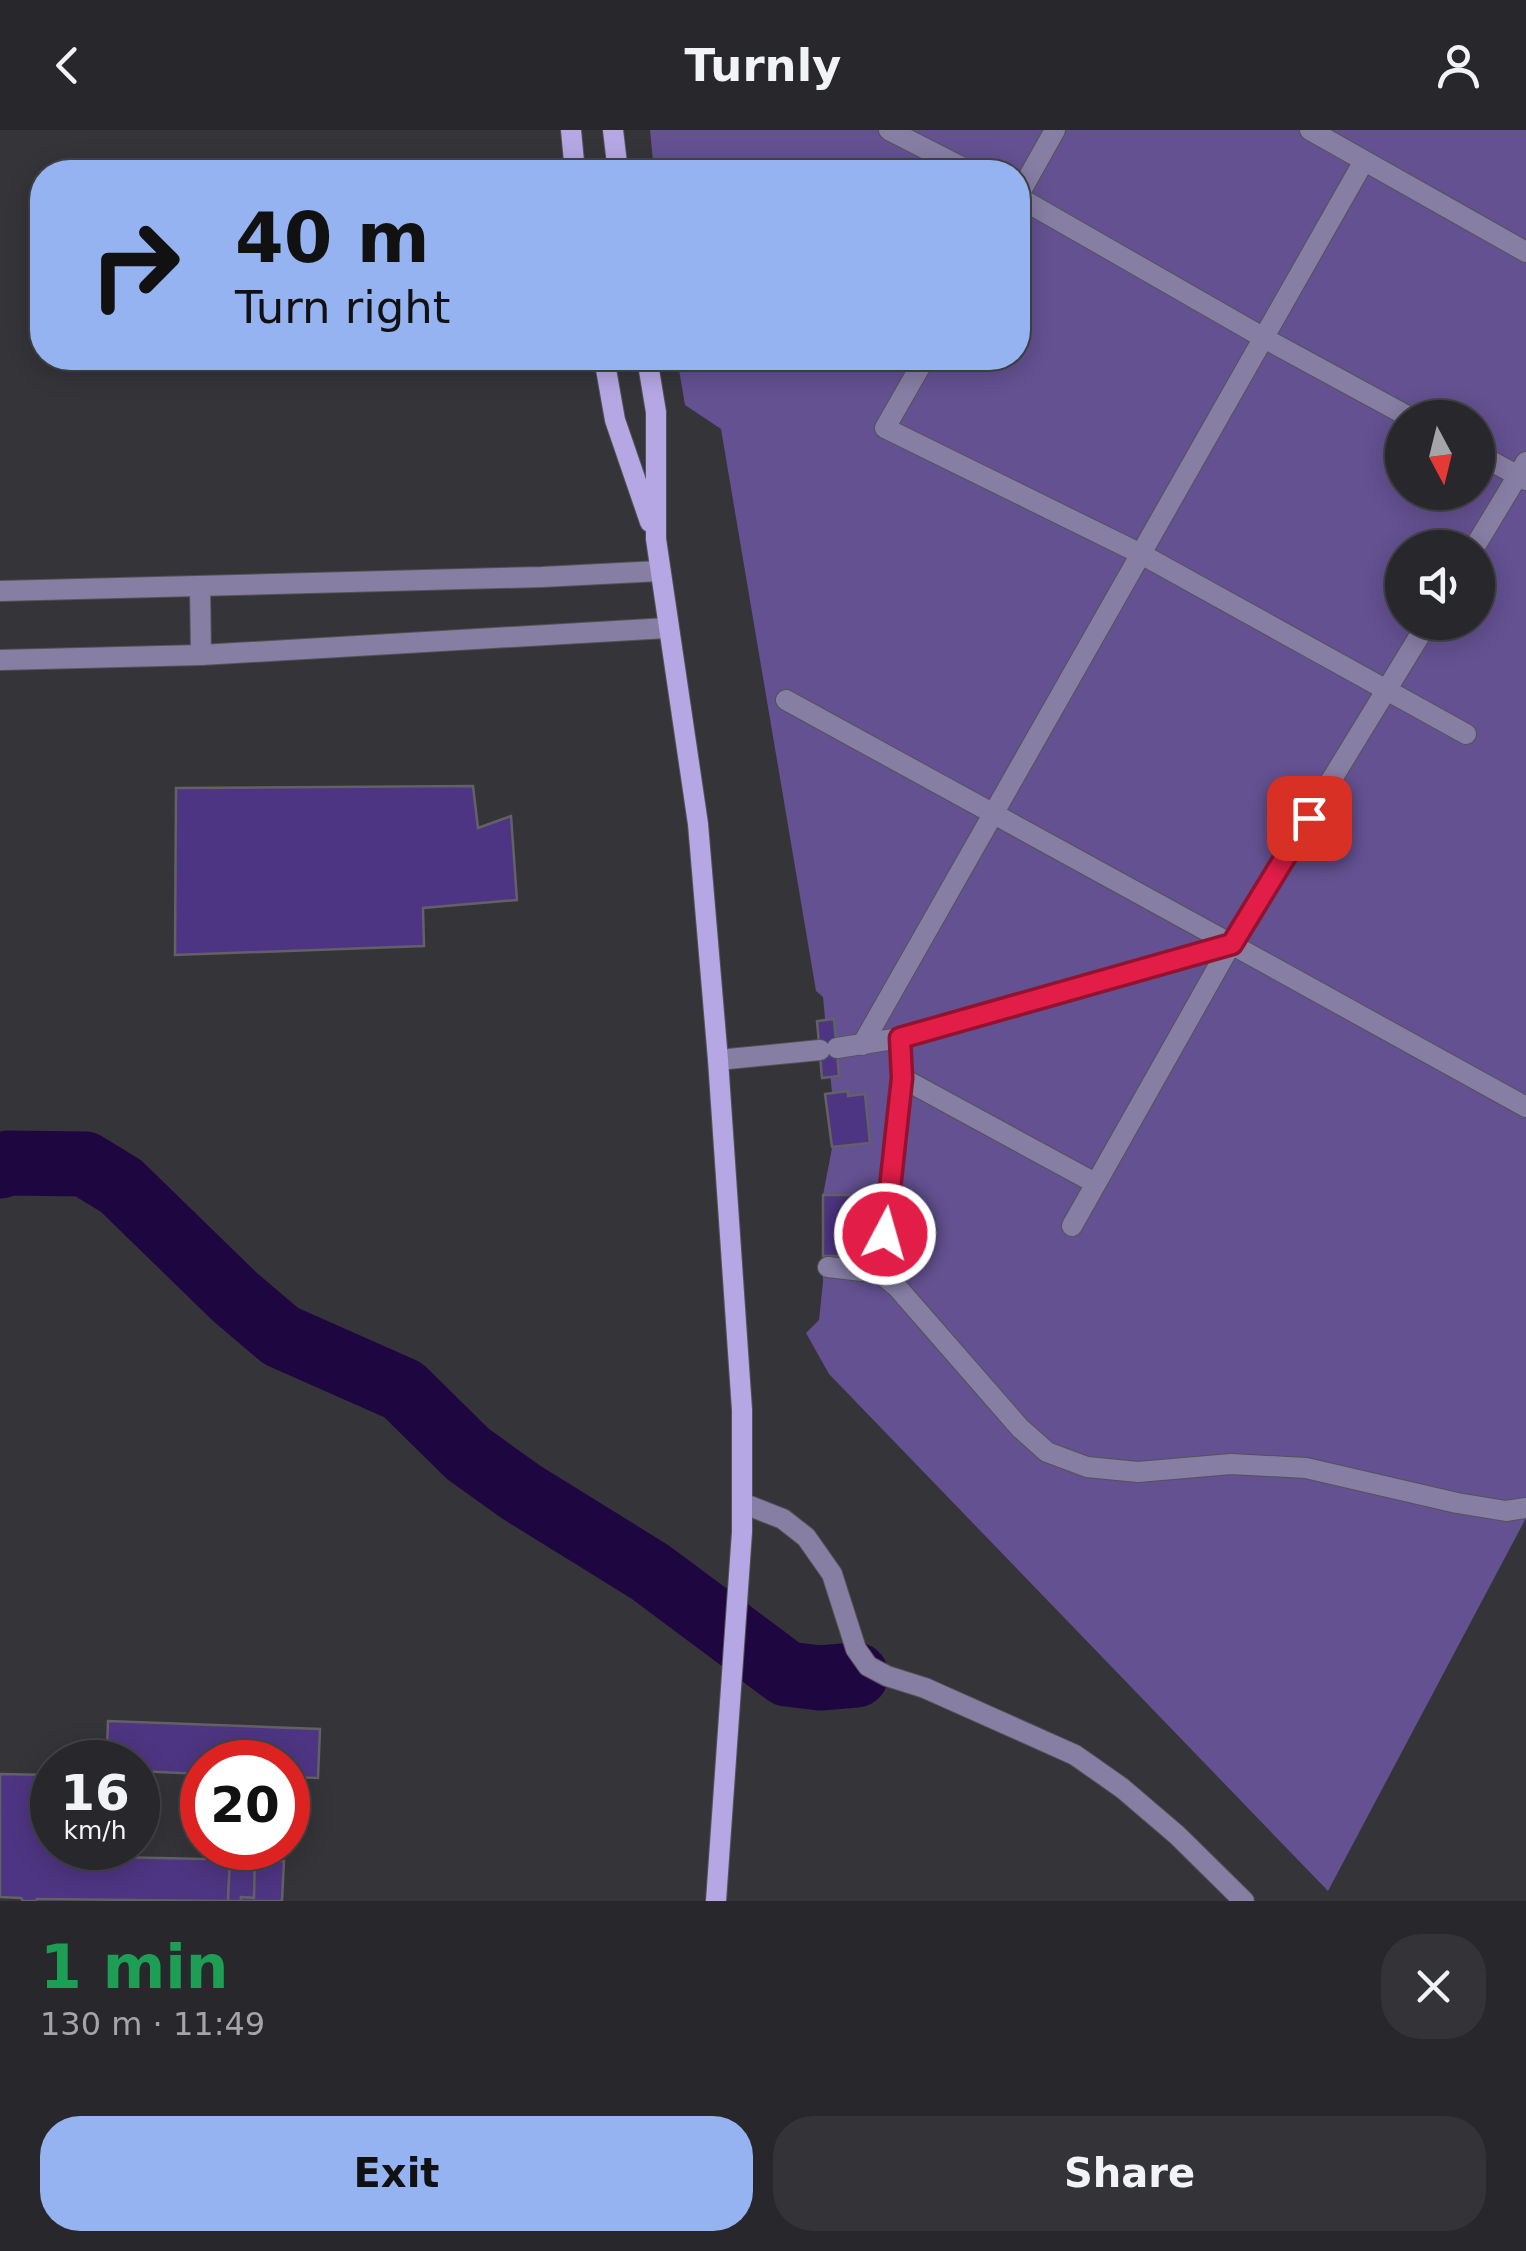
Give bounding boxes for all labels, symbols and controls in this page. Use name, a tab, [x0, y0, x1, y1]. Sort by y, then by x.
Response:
icon: back	[40, 38, 95, 93]
icon: person	[1431, 38, 1486, 93]
text: Turnly	[685, 39, 841, 92]
text: 40 m	[235, 197, 430, 279]
icon: right	[70, 200, 200, 330]
text: Turn right	[235, 281, 450, 334]
north arrow	[1385, 400, 1495, 510]
map controls	[1385, 400, 1495, 640]
button: sound	[1385, 530, 1495, 640]
pin	[1267, 776, 1352, 861]
icon: arrive	[1282, 791, 1337, 846]
position arrow	[833, 1182, 937, 1286]
speed limit sign: 20	[180, 1740, 310, 1870]
text: 16	[60, 1764, 130, 1822]
text: km/h	[63, 1816, 127, 1845]
text: 1 min	[40, 1932, 228, 2002]
button: close	[1381, 1934, 1486, 2039]
text: 130 m · 11:49	[40, 2005, 265, 2043]
button: Exit	[40, 2116, 753, 2231]
button: Share	[773, 2116, 1486, 2231]

